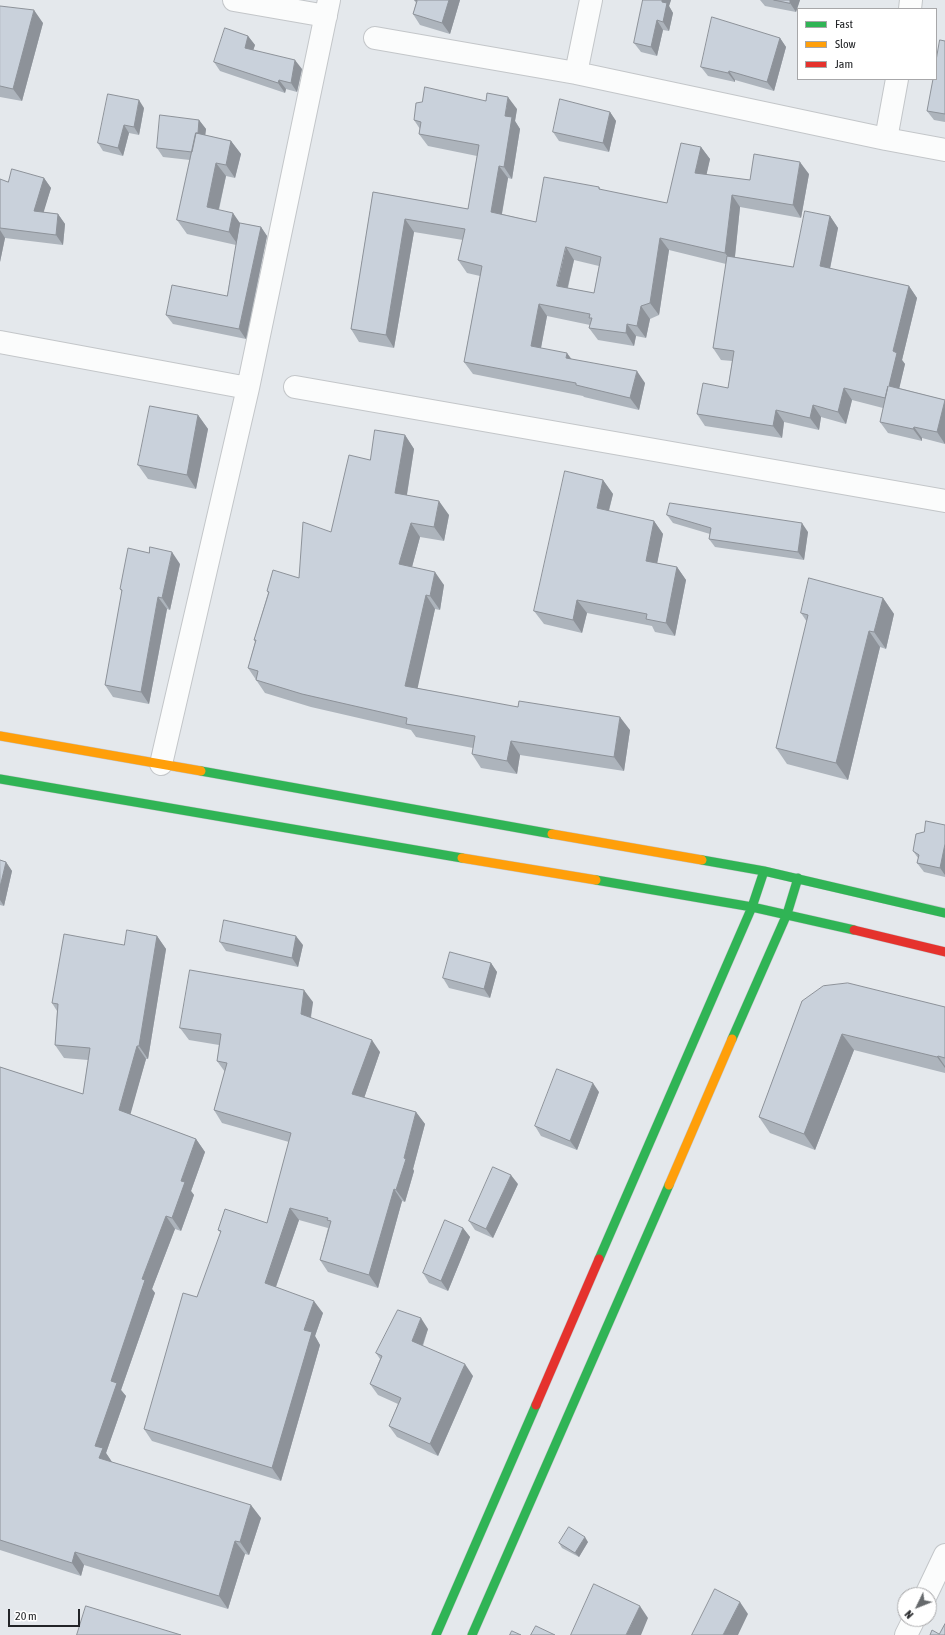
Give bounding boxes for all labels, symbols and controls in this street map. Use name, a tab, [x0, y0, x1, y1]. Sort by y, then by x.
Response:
legend	[797, 8, 937, 80]
text: Fast	[835, 17, 853, 31]
text: Slow	[835, 37, 856, 51]
text: Jam	[835, 57, 853, 71]
north arrow	[897, 1587, 937, 1627]
scale bar	[10, 1601, 82, 1627]
text: N	[902, 1608, 916, 1621]
text: 20 m	[15, 1609, 37, 1623]

